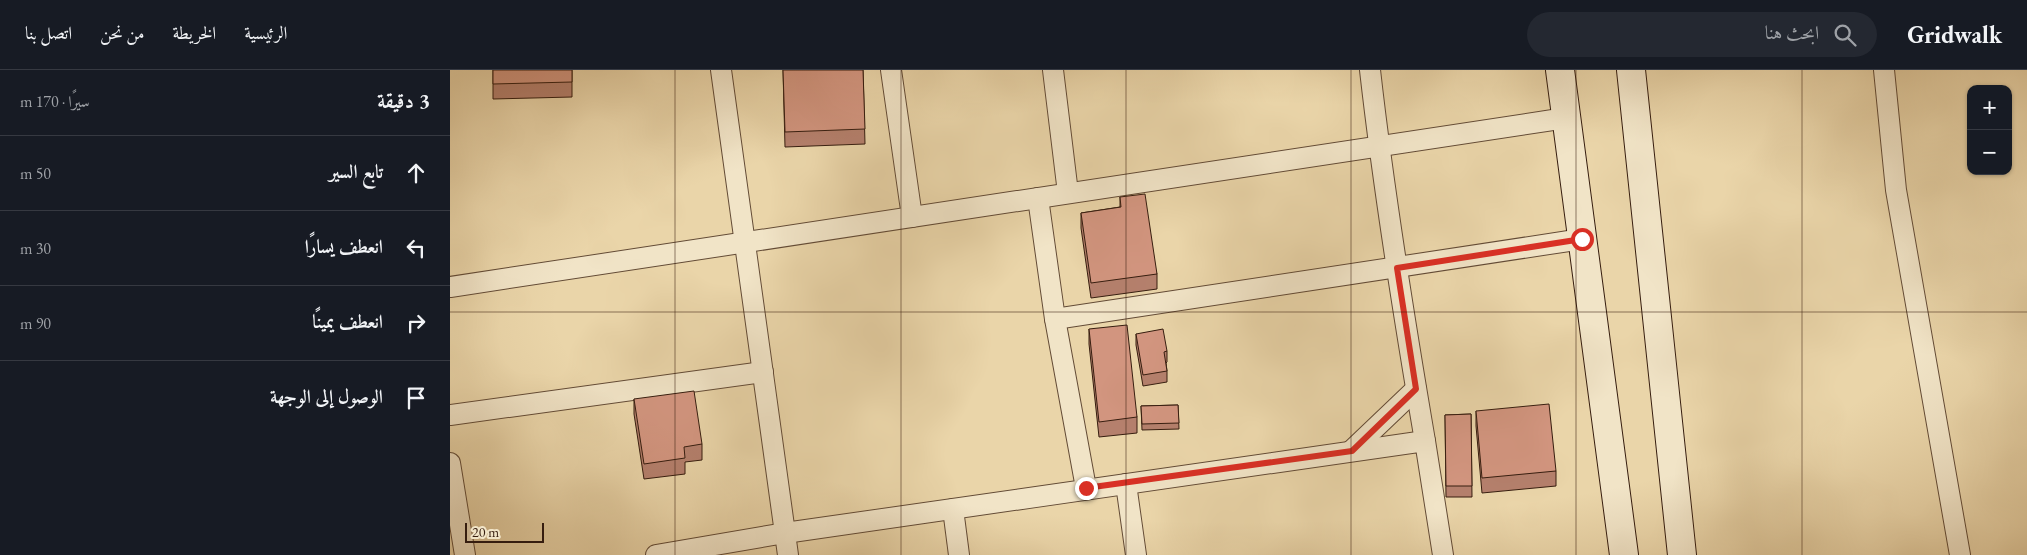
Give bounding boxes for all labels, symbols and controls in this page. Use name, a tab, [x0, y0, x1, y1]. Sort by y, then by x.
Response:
search box	[1527, 12, 1877, 57]
text: Gridwalk	[1907, 19, 2002, 50]
text: ابحث هنا	[1765, 20, 1819, 45]
text: اتصل بنا	[25, 21, 72, 44]
text: من نحن	[100, 21, 144, 44]
text: الخريطة	[172, 21, 216, 44]
text: الرئيسية	[244, 21, 287, 44]
icon: search	[1831, 21, 1859, 49]
map controls	[1967, 85, 2012, 175]
button: +	[1967, 85, 2012, 130]
text: 3 دقيقة	[377, 87, 430, 114]
text: سيرًا · 170 m	[20, 91, 90, 112]
button: −	[1967, 130, 2012, 175]
text: تابع السير	[329, 159, 383, 184]
icon: ahead	[402, 159, 430, 187]
text: 50 m	[20, 163, 51, 184]
route start	[1571, 228, 1594, 251]
text: انعطف يسارًا	[305, 234, 383, 259]
icon: left	[402, 234, 430, 262]
text: 30 m	[20, 238, 51, 259]
text: انعطف يمينًا	[312, 309, 383, 334]
icon: right	[402, 309, 430, 337]
text: 90 m	[20, 313, 51, 334]
text: الوصول إلى الوجهة	[270, 384, 383, 409]
icon: arrive	[402, 384, 430, 412]
route end	[1075, 477, 1098, 500]
scale bar	[465, 520, 544, 543]
text: 20 m	[472, 523, 499, 541]

